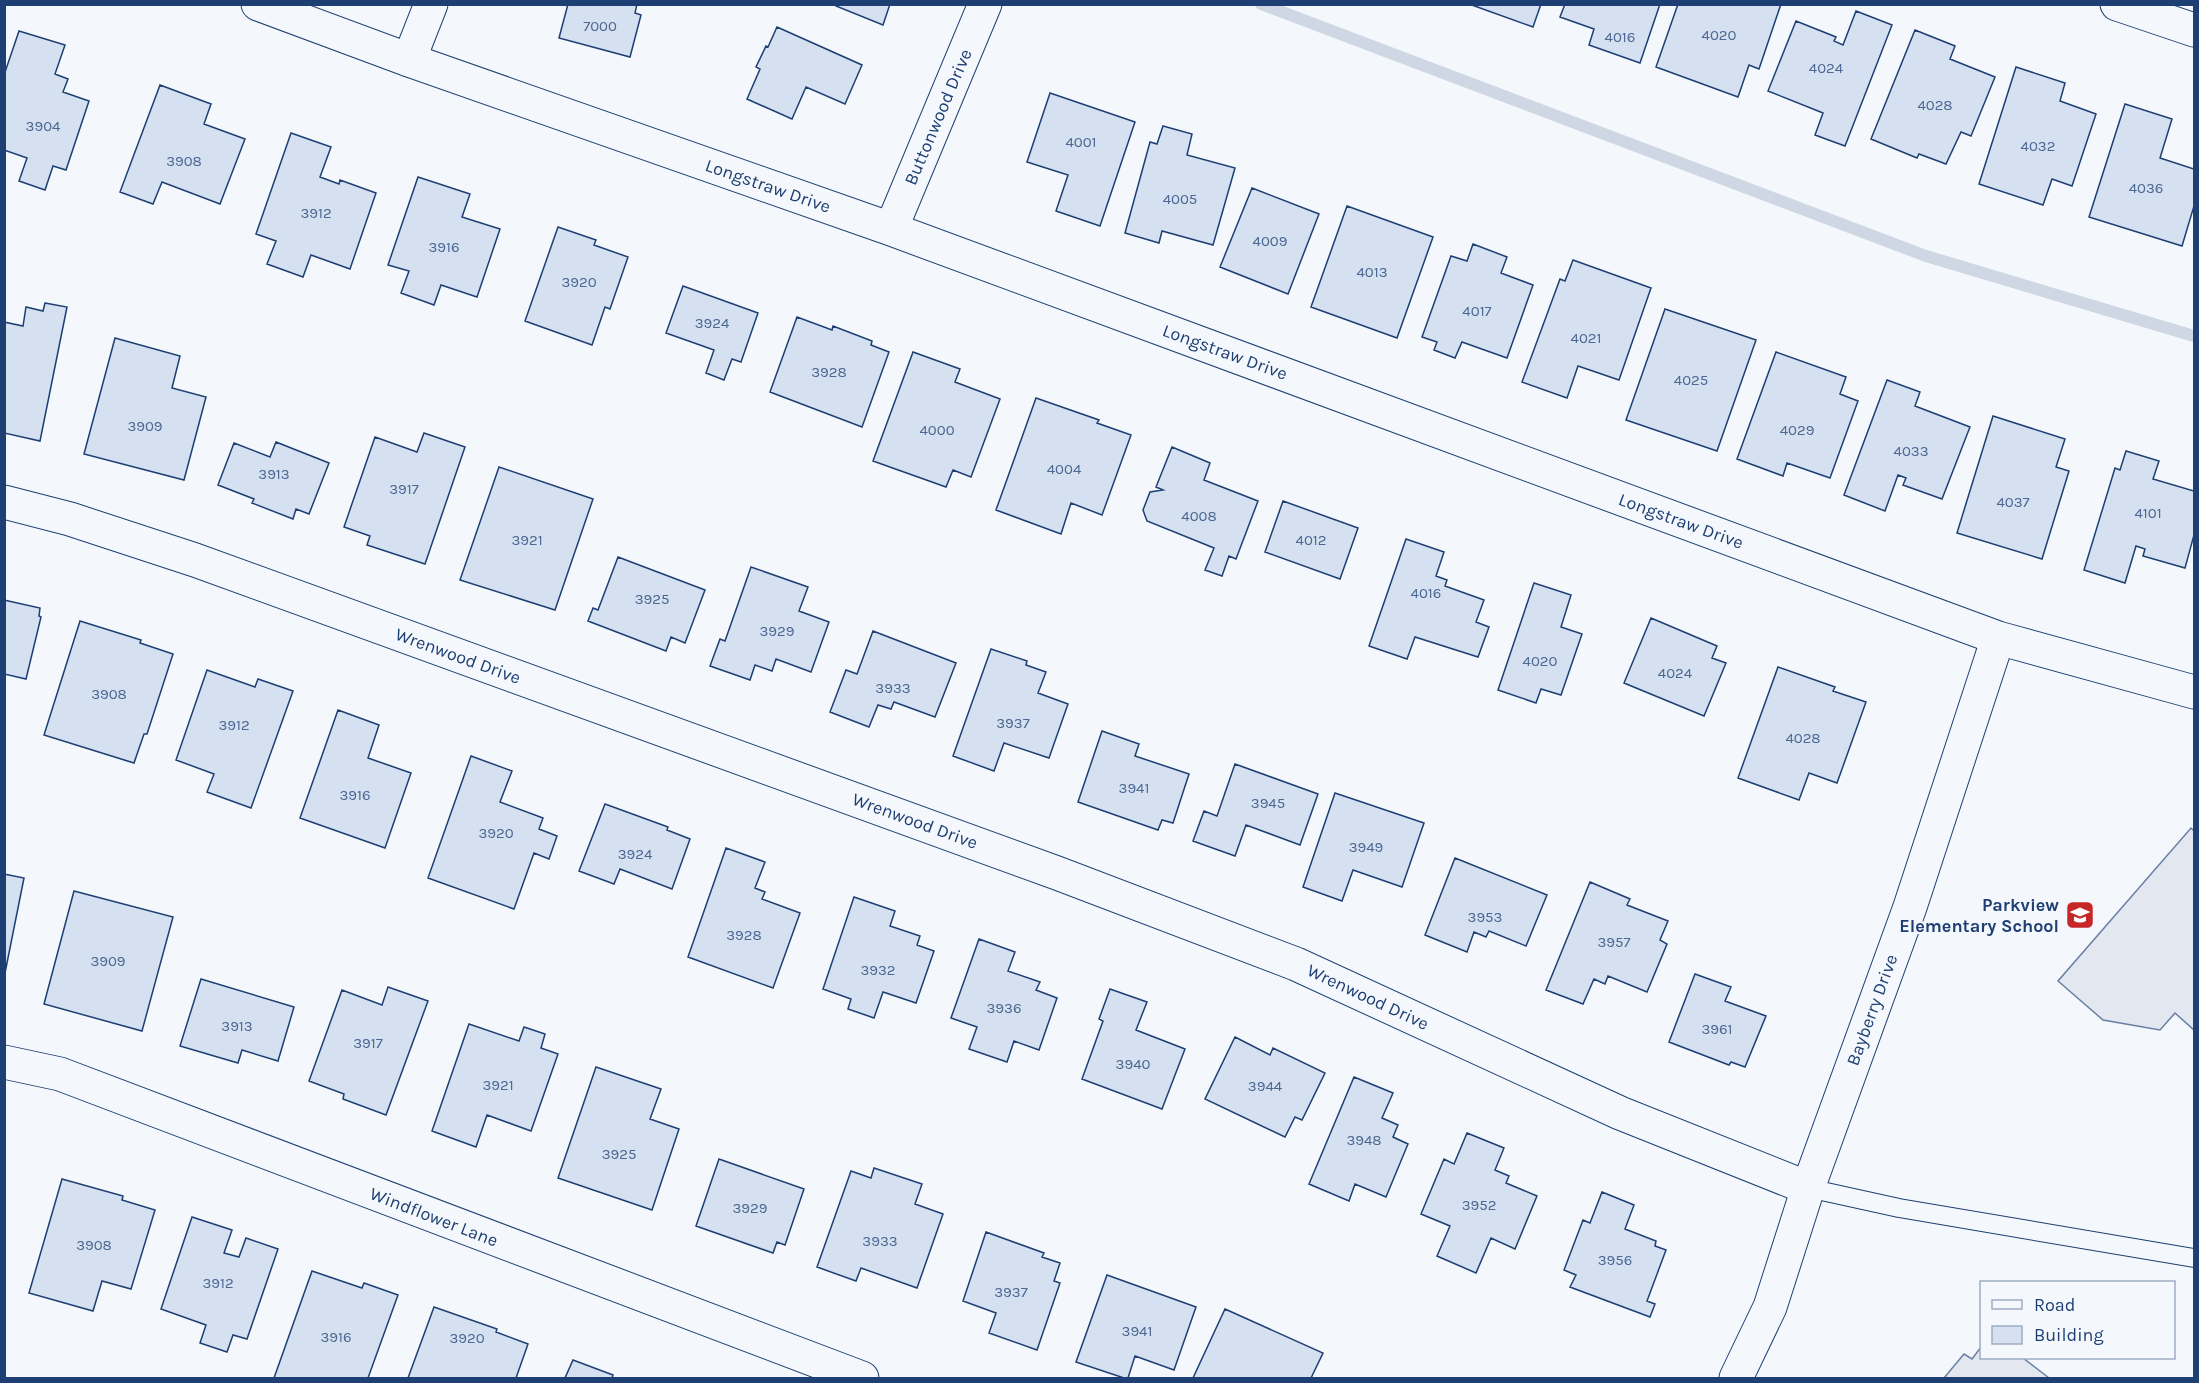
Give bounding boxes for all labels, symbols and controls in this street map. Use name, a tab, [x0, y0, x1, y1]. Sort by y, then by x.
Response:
house number: 7000	[583, 17, 617, 35]
house number: 4020	[1702, 26, 1737, 44]
house number: 4016	[1605, 28, 1635, 46]
street label: Buttonwood Drive	[899, 45, 977, 189]
house number: 4024	[1809, 59, 1844, 77]
house number: 4028	[1917, 96, 1953, 114]
house number: 3904	[26, 117, 61, 135]
house number: 4001	[1065, 133, 1097, 151]
house number: 4032	[2021, 137, 2055, 155]
house number: 3908	[166, 152, 202, 170]
street label: Longstraw Drive	[702, 154, 834, 218]
house number: 4036	[2129, 179, 2163, 197]
house number: 4005	[1163, 190, 1197, 208]
house number: 3912	[300, 204, 332, 222]
house number: 4009	[1253, 232, 1287, 250]
house number: 3916	[428, 238, 460, 256]
house number: 4013	[1356, 263, 1388, 281]
house number: 3920	[561, 273, 597, 291]
house number: 4017	[1462, 302, 1492, 320]
house number: 3924	[695, 314, 730, 332]
street label: Longstraw Drive	[1160, 319, 1290, 385]
house number: 4021	[1571, 329, 1601, 347]
house number: 3928	[811, 363, 847, 381]
house number: 4025	[1674, 371, 1708, 389]
house number: 3909	[127, 417, 163, 435]
house number: 4000	[919, 421, 955, 439]
house number: 4029	[1780, 421, 1814, 439]
house number: 4033	[1894, 442, 1929, 460]
house number: 4004	[1047, 460, 1082, 478]
house number: 3913	[258, 465, 290, 483]
house number: 3917	[389, 480, 419, 498]
street label: Longstraw Drive	[1616, 488, 1746, 554]
house number: 4037	[1996, 493, 2030, 511]
house number: 4101	[2134, 504, 2162, 522]
house number: 4008	[1181, 507, 1217, 525]
house number: 3921	[511, 531, 543, 549]
house number: 4012	[1296, 531, 1326, 549]
house number: 4016	[1411, 584, 1441, 602]
house number: 3925	[635, 590, 669, 608]
house number: 3929	[760, 622, 794, 640]
street label: Wrenwood Drive	[392, 623, 524, 689]
house number: 4020	[1523, 652, 1558, 670]
house number: 4024	[1658, 664, 1693, 682]
house number: 3933	[875, 679, 911, 697]
house number: 3908	[91, 685, 127, 703]
house number: 3937	[996, 714, 1030, 732]
house number: 3912	[218, 716, 250, 734]
house number: 4028	[1785, 729, 1821, 747]
house number: 3941	[1119, 779, 1149, 797]
house number: 3916	[339, 786, 371, 804]
street label: Wrenwood Drive	[849, 788, 981, 854]
house number: 3945	[1251, 794, 1285, 812]
house number: 3920	[478, 824, 514, 842]
house number: 3949	[1349, 838, 1383, 856]
house number: 3924	[618, 845, 653, 863]
place label: Parkview Elementary School	[1899, 894, 2059, 937]
school or university icon: Parkview Elementary School	[2064, 899, 2096, 931]
house number: 3953	[1468, 908, 1502, 926]
house number: 3928	[726, 926, 762, 944]
house number: 3957	[1597, 933, 1631, 951]
street label: Bayberry Drive	[1842, 951, 1902, 1069]
house number: 3909	[90, 952, 126, 970]
street label: Wrenwood Drive	[1304, 959, 1432, 1035]
house number: 3932	[860, 961, 896, 979]
house number: 3936	[986, 999, 1022, 1017]
house number: 3913	[221, 1017, 253, 1035]
house number: 3961	[1701, 1020, 1733, 1038]
house number: 3917	[353, 1034, 383, 1052]
house number: 3940	[1116, 1055, 1151, 1073]
house number: 3921	[482, 1076, 514, 1094]
house number: 3944	[1248, 1077, 1283, 1095]
house number: 3948	[1346, 1131, 1382, 1149]
house number: 3925	[602, 1145, 636, 1163]
street label: Windflower Lane	[367, 1182, 501, 1252]
house number: 3952	[1462, 1196, 1496, 1214]
house number: 3929	[733, 1199, 767, 1217]
house number: 3933	[862, 1232, 898, 1250]
house number: 3908	[76, 1236, 112, 1254]
house number: 3956	[1598, 1251, 1632, 1269]
house number: 3912	[202, 1274, 234, 1292]
legend	[1980, 1281, 2175, 1359]
house number: 3937	[994, 1283, 1028, 1301]
text: Road	[2034, 1294, 2075, 1316]
house number: 3941	[1122, 1322, 1152, 1340]
text: Building	[2034, 1324, 2104, 1346]
house number: 3916	[320, 1328, 352, 1346]
house number: 3920	[449, 1329, 485, 1347]

